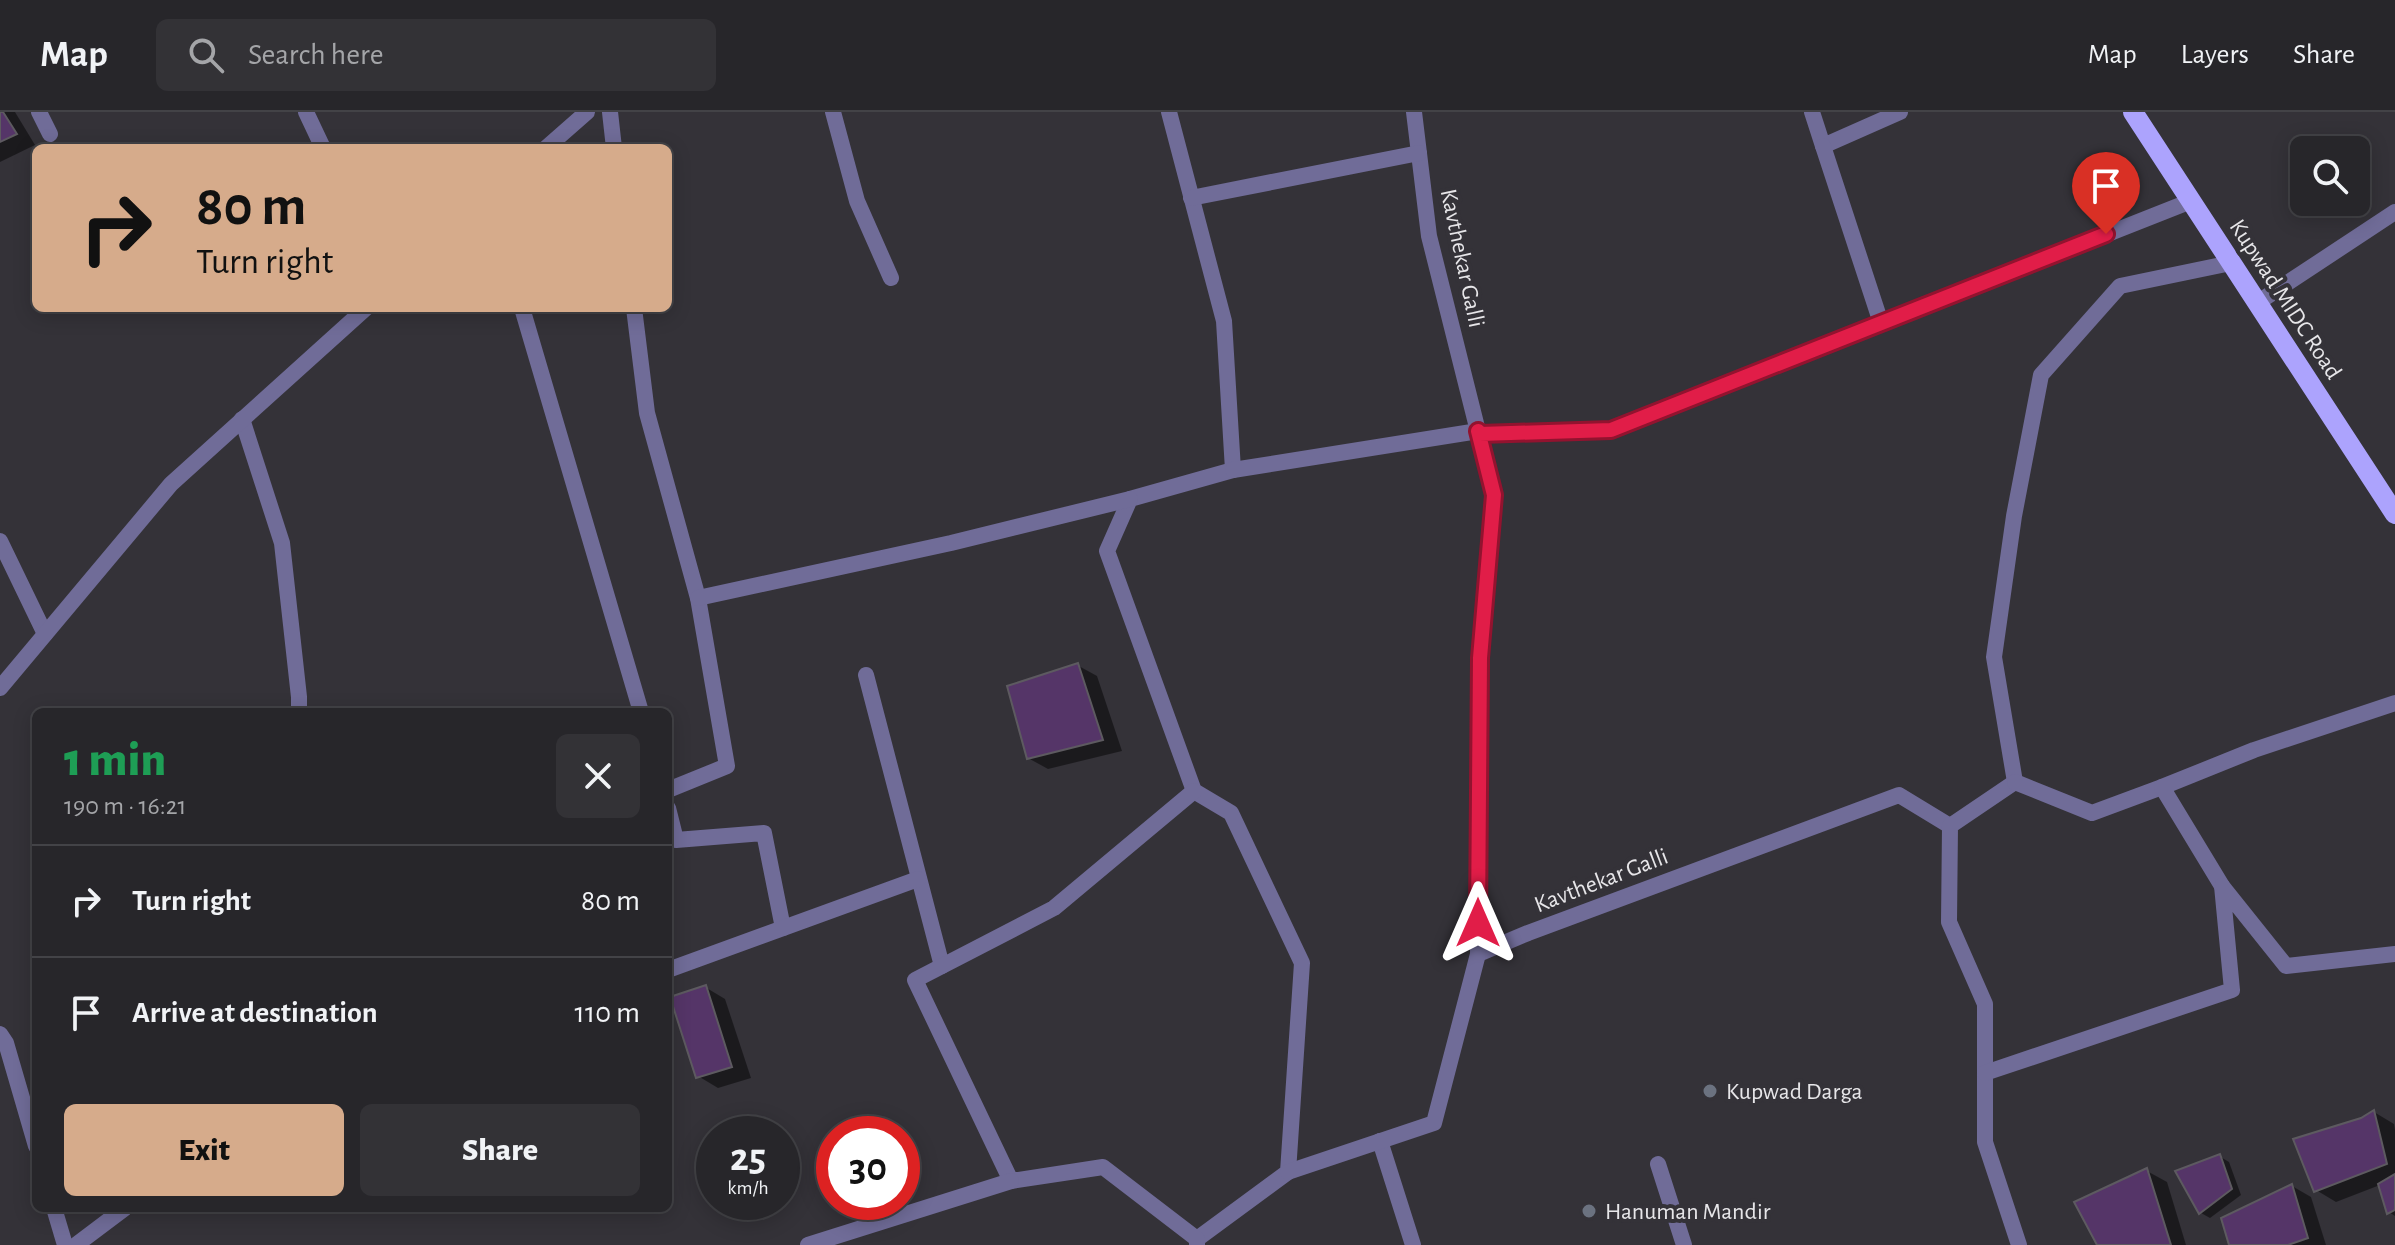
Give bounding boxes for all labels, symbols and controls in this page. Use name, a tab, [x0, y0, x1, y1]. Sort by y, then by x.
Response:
search box	[156, 19, 716, 91]
icon: search	[184, 33, 228, 77]
text: Map	[40, 36, 108, 74]
text: Search here	[248, 40, 384, 70]
text: Map	[2088, 41, 2137, 69]
text: Layers	[2181, 41, 2249, 69]
text: Share	[2293, 41, 2355, 69]
map controls	[2290, 136, 2370, 216]
button: search	[2290, 136, 2370, 216]
pin	[2072, 152, 2140, 234]
icon: arrive	[2084, 164, 2128, 208]
icon: right	[64, 176, 168, 280]
text: 80 m	[196, 179, 306, 235]
street label: Kavthekar Galli	[1436, 187, 1488, 330]
street label: Kupwad MIDC Road	[2225, 215, 2346, 384]
text: Turn right	[196, 244, 333, 280]
button: close	[556, 734, 640, 818]
text: 1 min	[64, 737, 166, 785]
text: 190 m · 16:21	[64, 793, 186, 819]
street label: Kavthekar Galli	[1531, 844, 1671, 917]
icon: right	[64, 879, 108, 923]
position arrow	[1436, 881, 1520, 965]
text: Turn right	[132, 886, 251, 916]
text: 80 m	[581, 886, 640, 916]
icon: arrive	[64, 991, 108, 1035]
text: Arrive at destination	[132, 998, 378, 1028]
text: 110 m	[575, 998, 640, 1028]
place label: Kupwad Darga	[1726, 1080, 1863, 1104]
marker: Kupwad Darga	[1701, 1082, 1719, 1100]
button: Exit	[64, 1104, 344, 1196]
button: Share	[360, 1104, 640, 1196]
speed limit sign: 30	[816, 1116, 920, 1220]
text: 25	[730, 1138, 766, 1178]
text: km/h	[727, 1178, 769, 1198]
place label: Hanuman Mandir	[1605, 1200, 1771, 1224]
marker: Hanuman Mandir	[1580, 1202, 1598, 1220]

